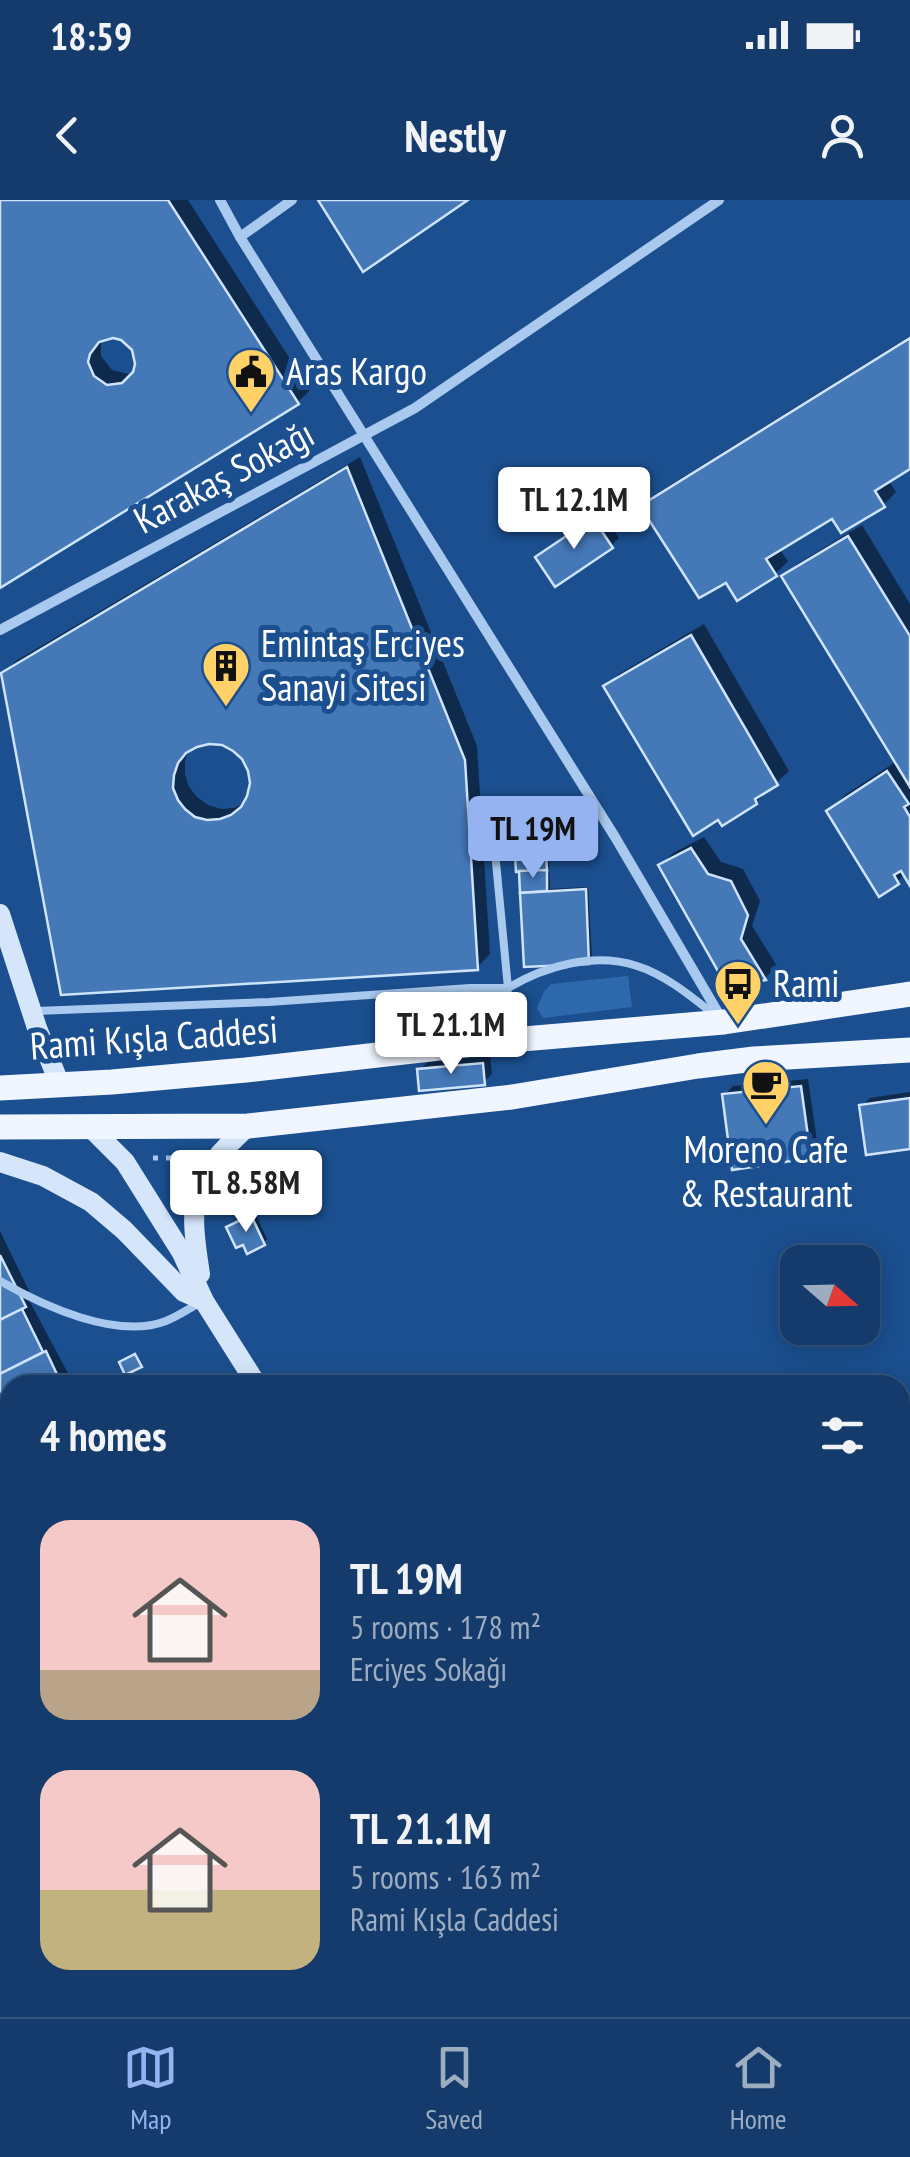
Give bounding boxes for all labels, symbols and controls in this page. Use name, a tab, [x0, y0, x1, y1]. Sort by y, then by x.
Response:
text: 18:59	[50, 11, 132, 60]
text: Nestly	[404, 106, 506, 164]
icon: back	[40, 108, 95, 163]
icon: person	[815, 108, 870, 163]
public building icon: Aras Kargo	[225, 346, 277, 414]
place label: Aras Kargo	[286, 346, 427, 395]
street label: Karakaş Sokağı	[125, 408, 322, 544]
pin: TL 12.1M	[471, 467, 677, 552]
text: TL 12.1M	[520, 478, 628, 520]
place label: Emintaş Erciyes Sanayi Sitesi	[261, 618, 465, 711]
building icon: Emintaş Erciyes Sanayi Sitesi	[200, 640, 252, 708]
pin: TL 19M	[452, 796, 614, 881]
text: TL 19M	[490, 807, 576, 849]
bus stop icon: Rami	[712, 958, 764, 1026]
place label: Rami	[773, 958, 839, 1007]
pin: TL 21.1M	[348, 992, 554, 1077]
street label: Rami Kışla Caddesi	[28, 1003, 279, 1070]
text: TL 21.1M	[397, 1003, 505, 1045]
cafe icon: Moreno Cafe & Restaurant	[740, 1058, 792, 1126]
place label: Moreno Cafe & Restaurant	[679, 1124, 853, 1217]
pin: TL 8.58M	[143, 1150, 349, 1235]
text: TL 8.58M	[192, 1161, 300, 1203]
north arrow	[780, 1245, 880, 1345]
map controls	[780, 1245, 880, 1345]
text: 4 homes	[40, 1408, 167, 1463]
icon: filters	[815, 1408, 870, 1463]
text: TL 19M	[350, 1551, 463, 1606]
icon: home	[120, 1560, 240, 1680]
text: 5 rooms · 178 m²	[350, 1606, 541, 1648]
text: Erciyes Sokağı	[350, 1648, 507, 1690]
text: TL 21.1M	[350, 1801, 492, 1856]
icon: home	[120, 1810, 240, 1930]
text: 5 rooms · 163 m²	[350, 1856, 541, 1898]
text: Rami Kışla Caddesi	[350, 1898, 559, 1940]
tab: Map	[123, 2040, 178, 2137]
tab: Saved	[425, 2040, 483, 2137]
tab: Home	[730, 2040, 787, 2137]

